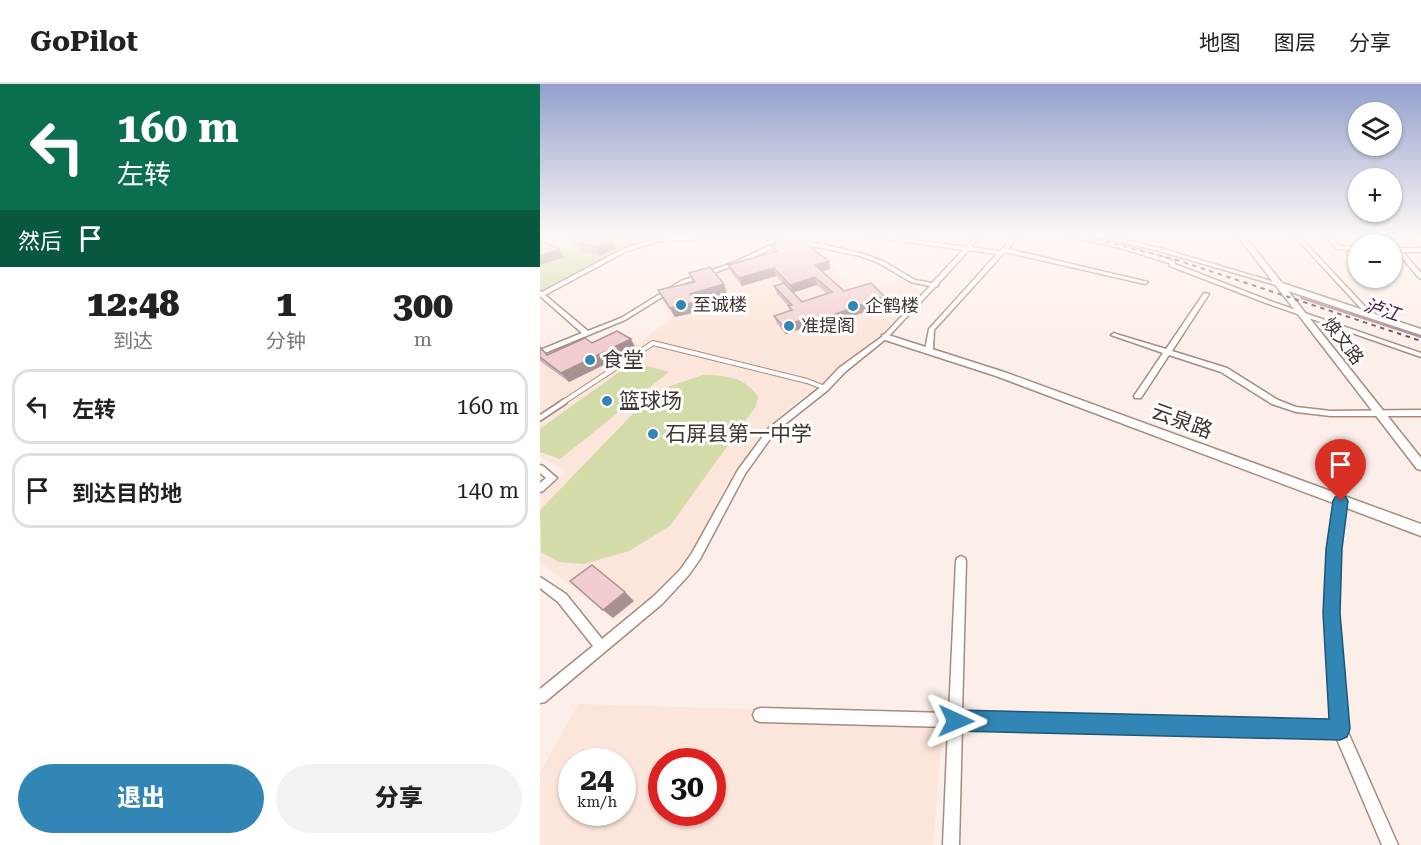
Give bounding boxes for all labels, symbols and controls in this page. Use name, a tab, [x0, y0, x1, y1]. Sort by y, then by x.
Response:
text: GoPilot	[30, 25, 138, 58]
text: 地图	[1199, 31, 1241, 55]
text: 图层	[1274, 31, 1316, 55]
text: 分享	[1349, 31, 1391, 55]
map controls	[1348, 102, 1402, 288]
button: layers	[1348, 102, 1402, 156]
text: 160 m	[117, 103, 239, 152]
icon: left	[18, 108, 96, 186]
text: 左转	[117, 159, 171, 191]
button: +	[1348, 168, 1402, 222]
icon: arrive	[74, 222, 107, 255]
text: 然后	[18, 229, 62, 254]
button: −	[1348, 234, 1402, 288]
text: 12:48	[87, 283, 179, 325]
text: 1	[276, 283, 296, 325]
text: 300	[393, 285, 453, 327]
place label: 至诚楼	[693, 294, 747, 315]
water label: 泸江	[1362, 294, 1404, 326]
place label: 企鹤楼	[865, 295, 919, 316]
marker: 至诚楼	[674, 298, 688, 312]
marker: 企鹤楼	[846, 299, 860, 313]
street label: 焕文路	[1318, 313, 1368, 368]
place label: 准提阁	[801, 315, 855, 336]
marker: 准提阁	[782, 319, 796, 333]
text: m	[414, 327, 432, 351]
text: 到达	[113, 329, 153, 353]
text: 分钟	[266, 329, 306, 353]
place label: 食堂	[602, 348, 644, 372]
marker: 食堂	[583, 353, 597, 367]
place label: 篮球场	[619, 389, 682, 413]
icon: left	[21, 390, 54, 423]
text: 160 m	[456, 394, 519, 419]
marker: 篮球场	[600, 394, 614, 408]
text: 左转	[72, 397, 116, 422]
street label: 云泉路	[1148, 399, 1216, 443]
place label: 石屏县第一中学	[665, 422, 812, 446]
marker: 石屏县第一中学	[646, 427, 660, 441]
pin	[1315, 439, 1366, 501]
icon: arrive	[1324, 448, 1357, 481]
icon: arrive	[21, 474, 54, 507]
text: 140 m	[456, 478, 519, 503]
text: 到达目的地	[72, 481, 182, 506]
position arrow	[924, 689, 988, 753]
speed limit sign: 30	[648, 748, 726, 826]
text: 24	[580, 762, 614, 797]
button: 退出	[18, 764, 264, 833]
button: 分享	[276, 764, 522, 833]
text: km/h	[577, 793, 617, 811]

